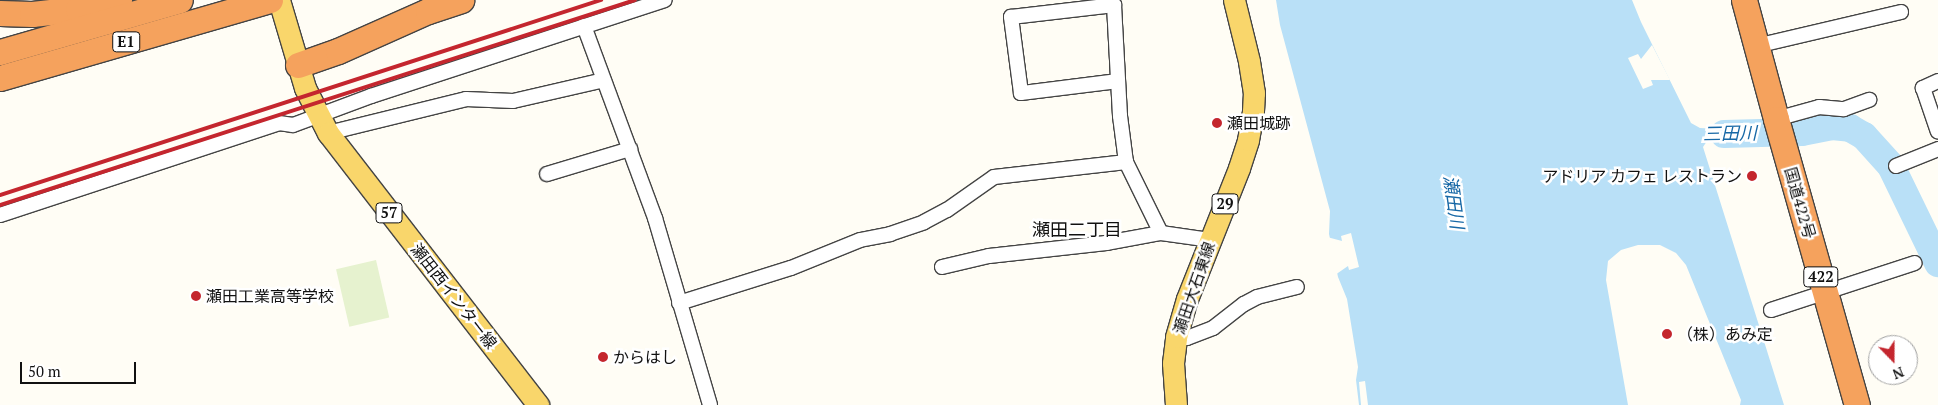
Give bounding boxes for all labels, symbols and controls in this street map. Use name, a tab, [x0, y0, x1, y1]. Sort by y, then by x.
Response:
road number: E1	[111, 30, 141, 54]
place label: 瀬田城跡	[1227, 113, 1291, 133]
marker: 瀬田城跡	[1211, 117, 1223, 129]
water label: 三田川	[1703, 122, 1757, 144]
street label: 国道422号	[1781, 165, 1819, 241]
place label: アドリア カフェ レストラン	[1542, 166, 1742, 186]
marker: アドリア カフェ レストラン	[1746, 170, 1758, 182]
water label: 瀬田川	[1440, 174, 1468, 230]
road number: 29	[1211, 192, 1239, 216]
road number: 57	[375, 200, 403, 226]
district label: 瀬田二丁目	[1032, 218, 1122, 240]
street label: 瀬田大石東線	[1169, 239, 1219, 337]
street label: 瀬田西インター線	[407, 240, 501, 352]
road number: 422	[1802, 264, 1840, 290]
place label: 瀬田工業高等学校	[206, 286, 334, 306]
marker: 瀬田工業高等学校	[190, 290, 202, 302]
place label: （株）あみ定	[1677, 324, 1773, 344]
marker: （株）あみ定	[1661, 328, 1673, 340]
north arrow	[1868, 335, 1918, 385]
place label: からはし	[613, 347, 677, 367]
marker: からはし	[597, 351, 609, 363]
scale bar	[22, 352, 139, 384]
text: 50 m	[28, 361, 61, 381]
text: N	[1890, 363, 1907, 384]

